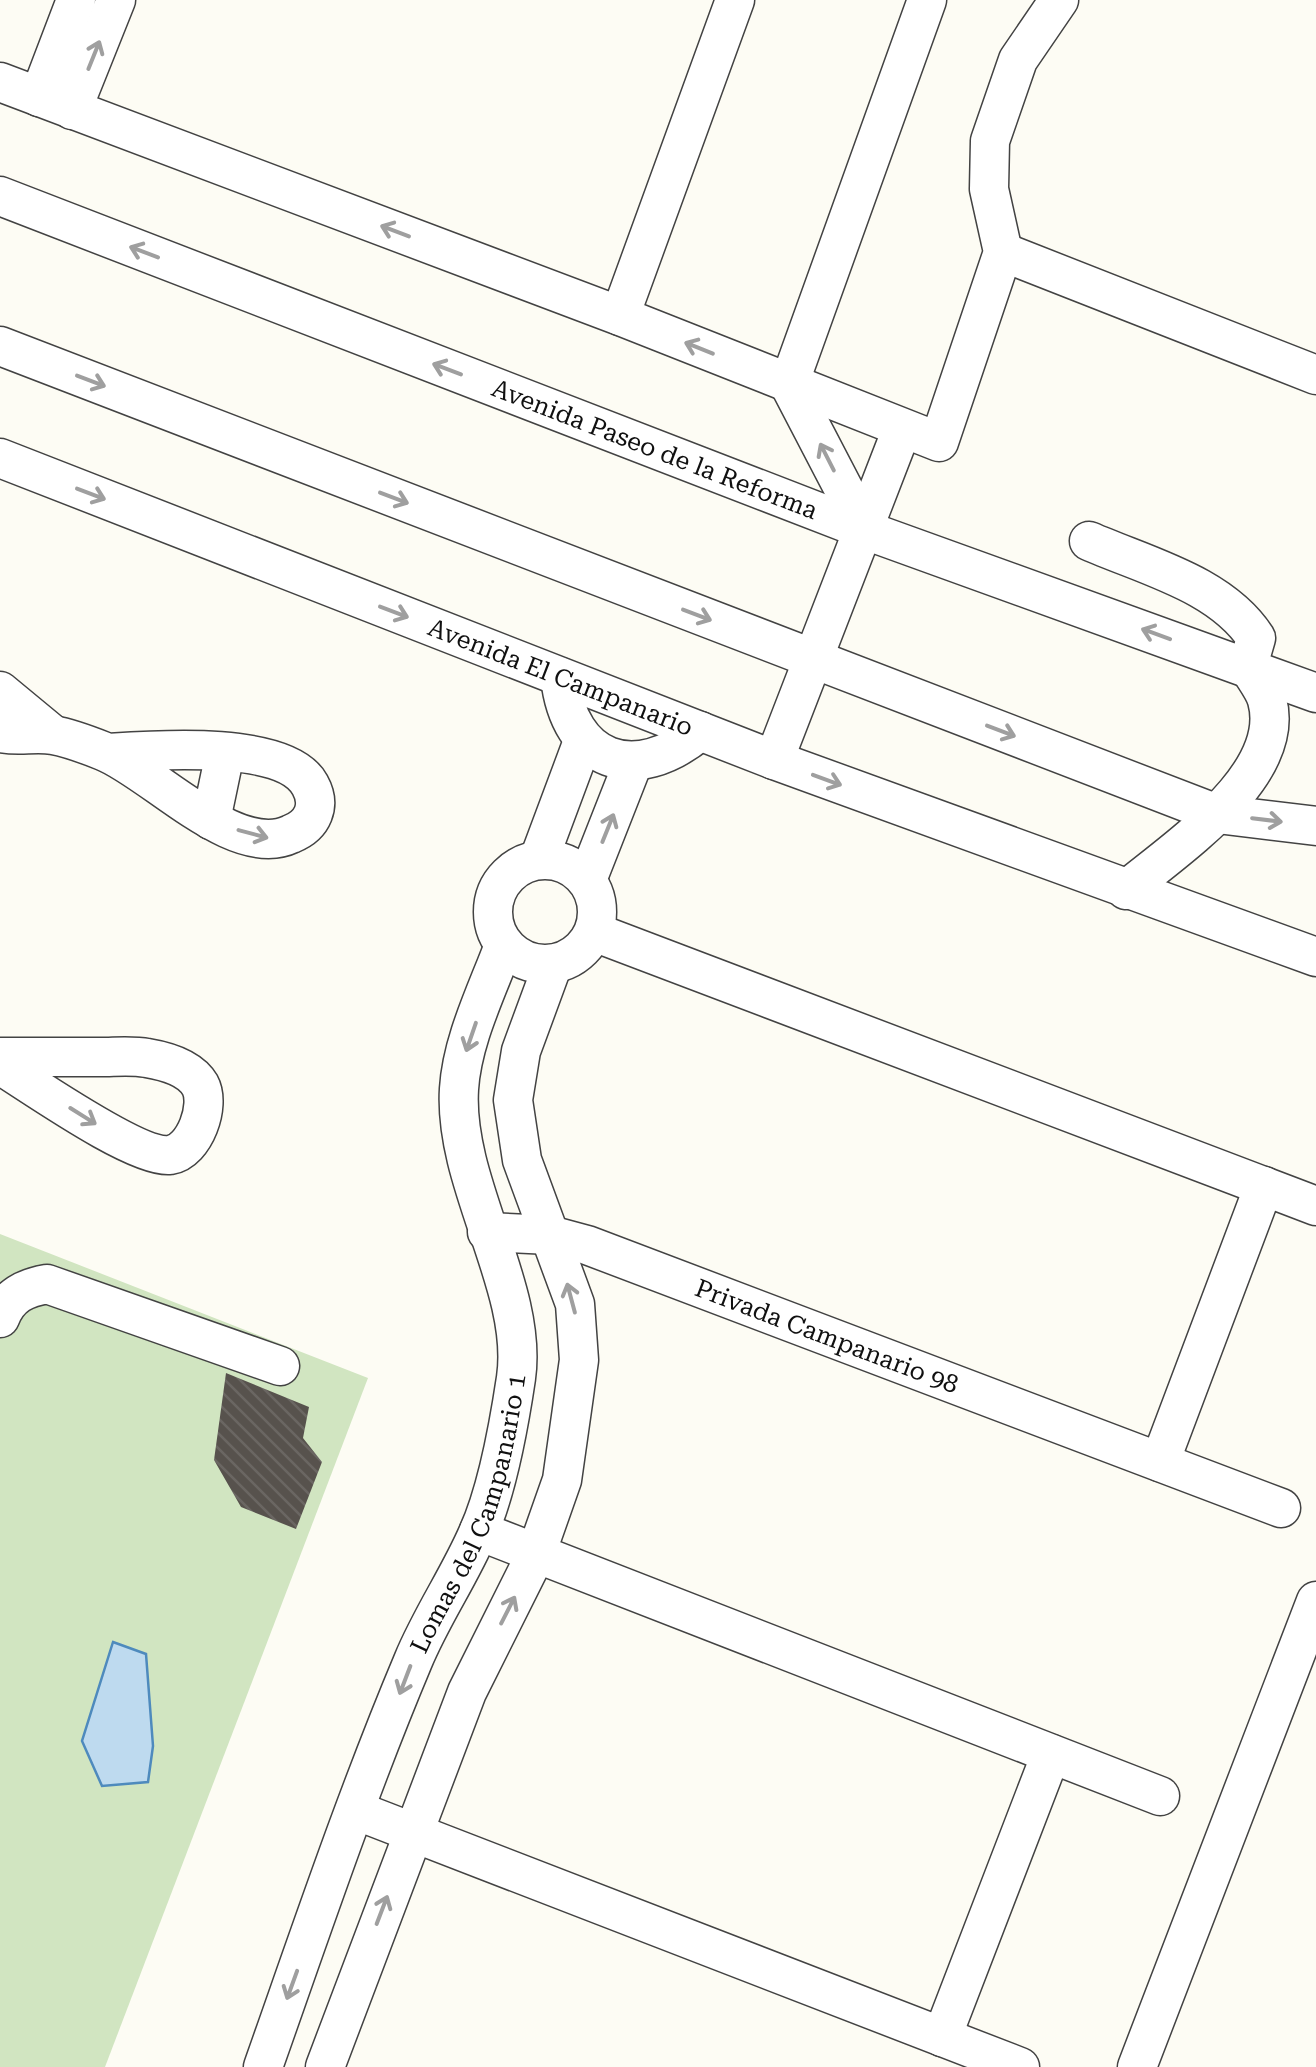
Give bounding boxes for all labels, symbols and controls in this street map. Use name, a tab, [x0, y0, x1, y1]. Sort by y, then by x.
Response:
one-way arrow	[86, 40, 104, 71]
one-way arrow	[381, 221, 411, 239]
one-way arrow	[129, 242, 160, 260]
one-way arrow	[684, 337, 715, 355]
one-way arrow	[432, 358, 463, 376]
one-way arrow	[75, 373, 106, 391]
street label: Avenida Paseo de la Reforma	[488, 373, 822, 525]
one-way arrow	[817, 442, 836, 472]
one-way arrow	[75, 486, 106, 504]
one-way arrow	[378, 490, 409, 508]
one-way arrow	[377, 604, 408, 622]
one-way arrow	[681, 608, 712, 626]
street label: Avenida El Campanario	[424, 612, 697, 742]
one-way arrow	[1141, 624, 1172, 642]
one-way arrow	[985, 724, 1015, 742]
one-way arrow	[811, 772, 842, 790]
one-way arrow	[1250, 811, 1282, 830]
one-way arrow	[600, 813, 618, 844]
one-way arrow	[236, 826, 268, 845]
one-way arrow	[460, 1020, 478, 1052]
one-way arrow	[68, 1106, 97, 1126]
street label: Privada Campanario 98	[691, 1273, 963, 1399]
one-way arrow	[561, 1283, 580, 1315]
street label: Lomas del Campanario 1	[404, 1372, 531, 1657]
one-way arrow	[499, 1596, 518, 1626]
one-way arrow	[395, 1664, 413, 1695]
one-way arrow	[374, 1895, 392, 1926]
one-way arrow	[282, 1969, 300, 2000]

